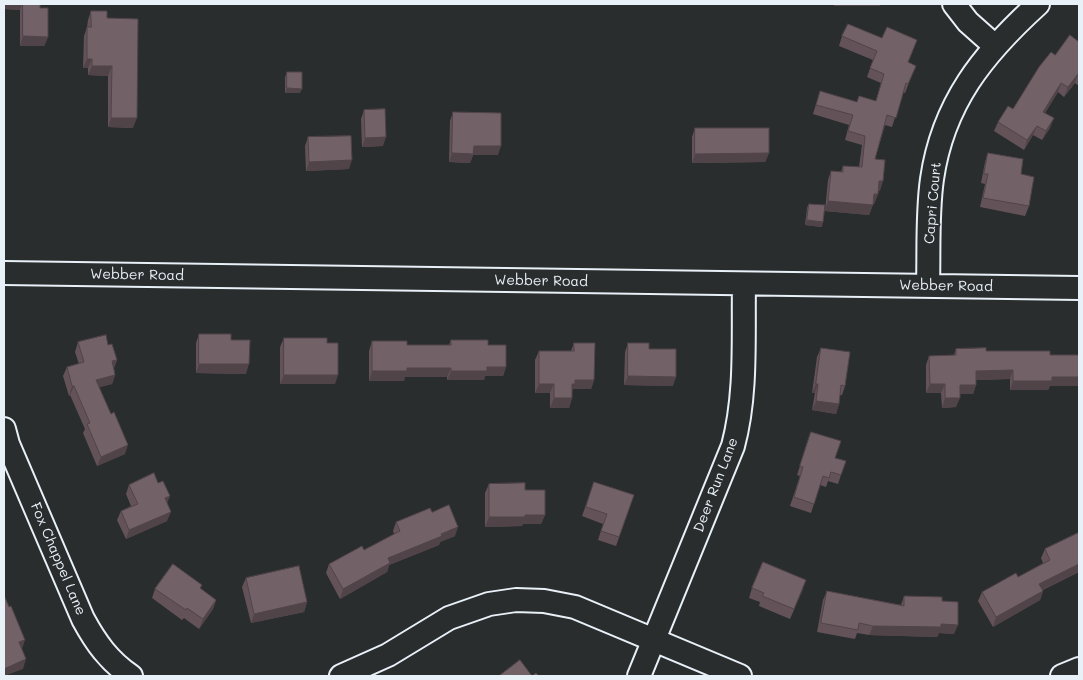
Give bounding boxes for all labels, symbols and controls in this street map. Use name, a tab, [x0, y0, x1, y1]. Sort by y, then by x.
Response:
street label: Capri Court	[921, 161, 945, 245]
street label: Webber Road	[90, 266, 184, 284]
street label: Webber Road	[494, 272, 588, 290]
street label: Webber Road	[899, 277, 993, 295]
street label: Deer Run Lane	[690, 435, 742, 535]
street label: Fox Chappel Lane	[27, 500, 89, 618]

